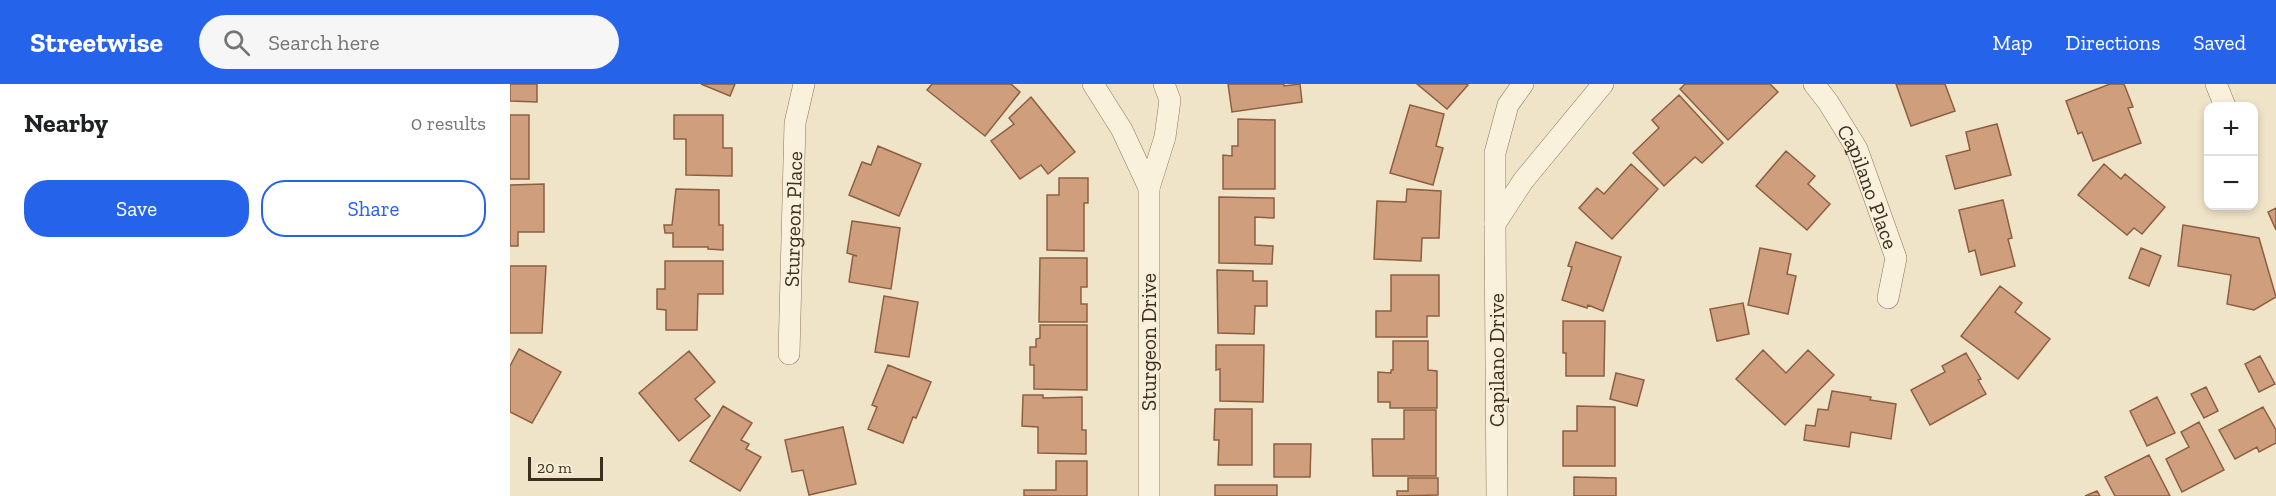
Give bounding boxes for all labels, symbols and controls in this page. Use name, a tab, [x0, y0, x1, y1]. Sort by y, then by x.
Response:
search box	[199, 15, 619, 69]
text: Streetwise	[30, 26, 163, 59]
icon: search	[220, 26, 253, 59]
text: Search here	[268, 29, 380, 56]
text: Map	[1993, 30, 2033, 55]
text: Directions	[2066, 30, 2160, 55]
text: Saved	[2193, 30, 2246, 55]
map controls	[2204, 102, 2258, 210]
button: +	[2204, 102, 2258, 156]
text: Nearby	[24, 107, 108, 139]
text: 0 results	[411, 111, 486, 135]
street label: Capilano Place	[1832, 119, 1904, 252]
street label: Sturgeon Place	[778, 151, 807, 287]
button: −	[2204, 156, 2258, 210]
button: Save	[24, 180, 249, 237]
button: Share	[261, 180, 486, 237]
street label: Sturgeon Drive	[1136, 273, 1161, 411]
street label: Capilano Drive	[1484, 293, 1509, 427]
scale bar	[528, 454, 603, 482]
text: 20 m	[537, 458, 572, 477]

